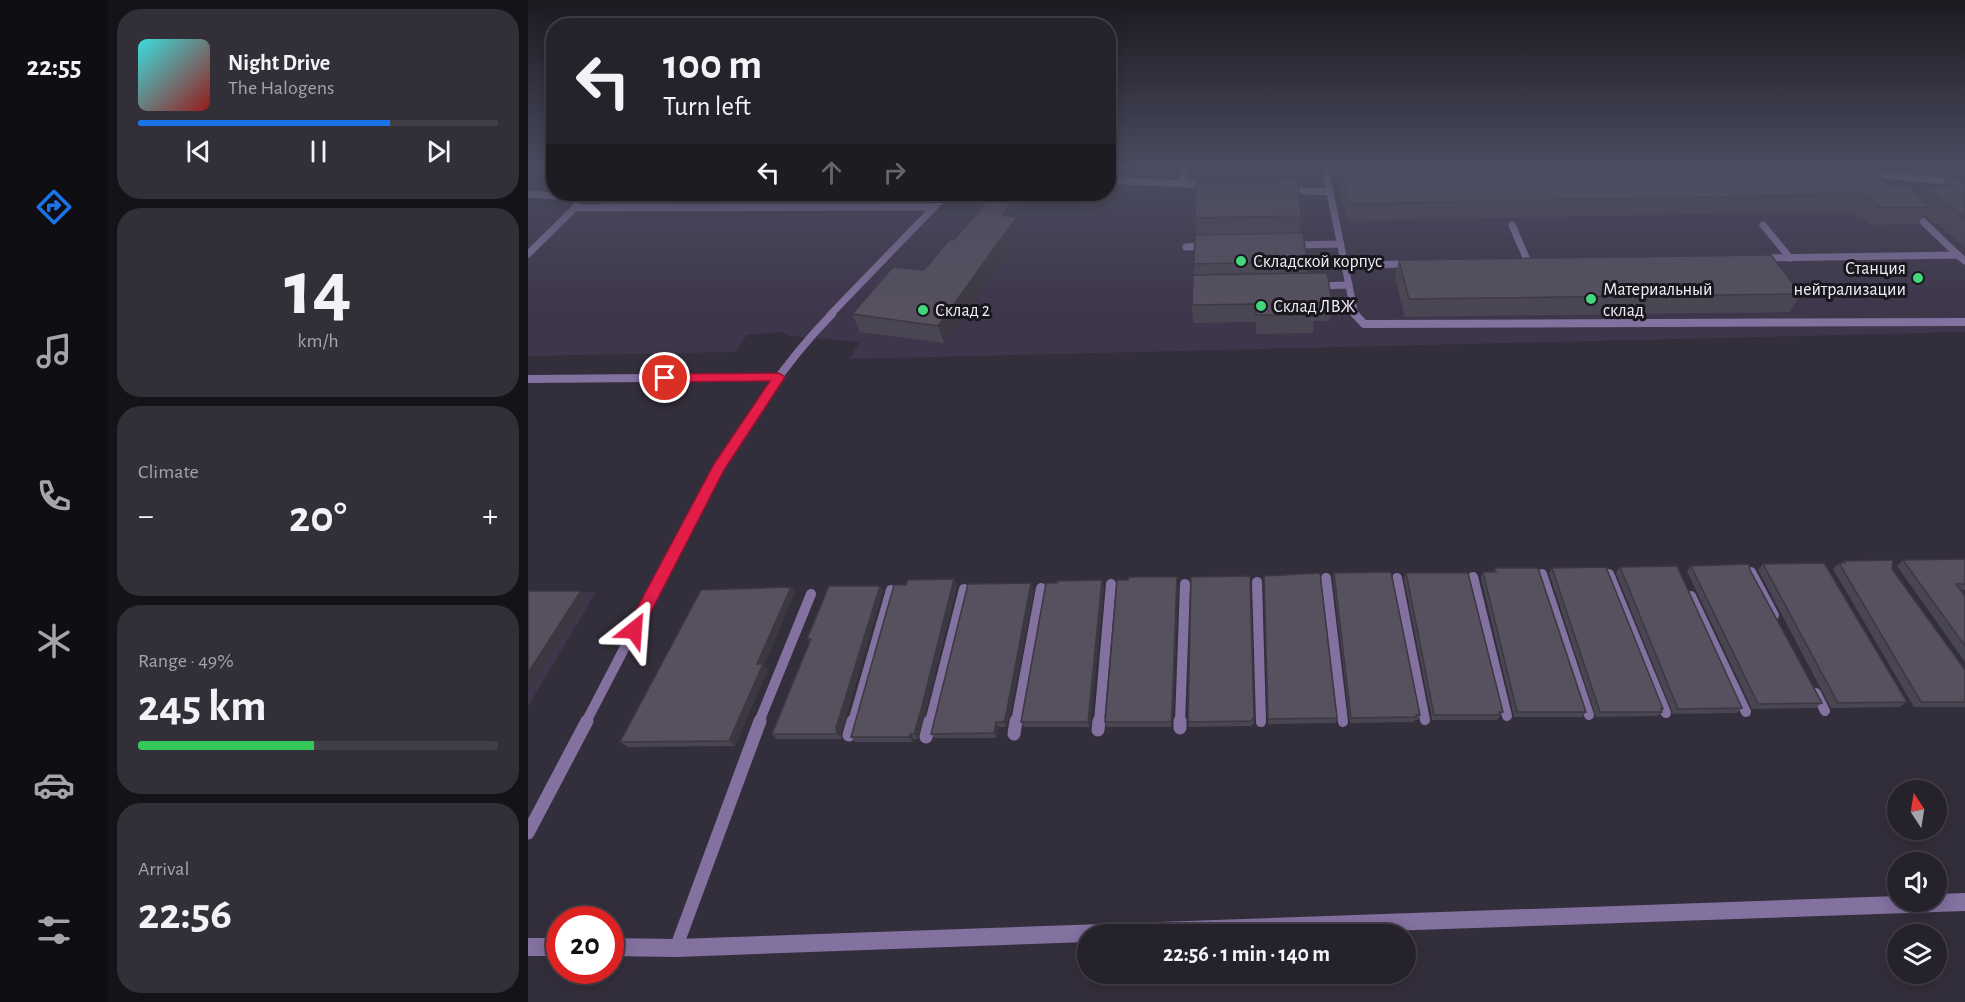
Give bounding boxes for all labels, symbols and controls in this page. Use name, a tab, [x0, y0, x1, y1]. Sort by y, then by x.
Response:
icon: left	[564, 42, 642, 120]
text: 100 m	[663, 44, 762, 86]
text: Night Drive	[228, 52, 330, 74]
text: 22:55	[27, 53, 81, 80]
text: The Halogens	[228, 78, 334, 98]
text: Turn left	[663, 93, 751, 120]
icon: previous	[182, 135, 215, 168]
icon: pause	[302, 135, 335, 168]
icon: next	[422, 135, 455, 168]
icon: left	[752, 156, 785, 189]
icon: ahead	[815, 156, 848, 189]
icon: right	[878, 156, 911, 189]
icon: directions	[33, 186, 75, 228]
text: 14	[284, 251, 352, 329]
place label: Складской корпус	[1253, 253, 1382, 271]
marker: Складской корпус	[1234, 254, 1248, 268]
place label: Станция нейтрализации	[1794, 260, 1906, 299]
marker: Станция нейтрализации	[1911, 271, 1925, 285]
place label: Материальный склад	[1603, 281, 1712, 320]
marker: Материальный склад	[1584, 292, 1598, 306]
place label: Склад ЛВЖ	[1273, 298, 1356, 316]
marker: Склад ЛВЖ	[1254, 299, 1268, 313]
place label: Склад 2	[935, 302, 990, 320]
marker: Склад 2	[916, 303, 930, 317]
icon: music	[33, 330, 75, 372]
text: km/h	[297, 331, 339, 351]
pin	[639, 352, 690, 403]
icon: arrive	[648, 361, 681, 394]
text: Climate	[138, 462, 199, 482]
icon: phone	[33, 475, 75, 517]
text: 20°	[289, 495, 347, 540]
text: −	[138, 500, 154, 533]
text: +	[482, 500, 498, 533]
position arrow	[602, 598, 666, 662]
icon: climate	[33, 620, 75, 662]
text: Range · 49%	[138, 651, 234, 671]
text: 245 km	[138, 684, 267, 729]
icon: car	[33, 764, 75, 806]
north arrow	[1887, 780, 1947, 840]
map controls	[1887, 780, 1947, 984]
button: sound	[1887, 852, 1947, 912]
text: Arrival	[138, 859, 189, 879]
text: 22:56	[138, 892, 232, 937]
speed limit sign: 20	[546, 906, 624, 984]
icon: filters	[33, 909, 75, 951]
button: layers	[1887, 924, 1947, 984]
text: 22:56 · 1 min · 140 m	[1163, 943, 1330, 965]

